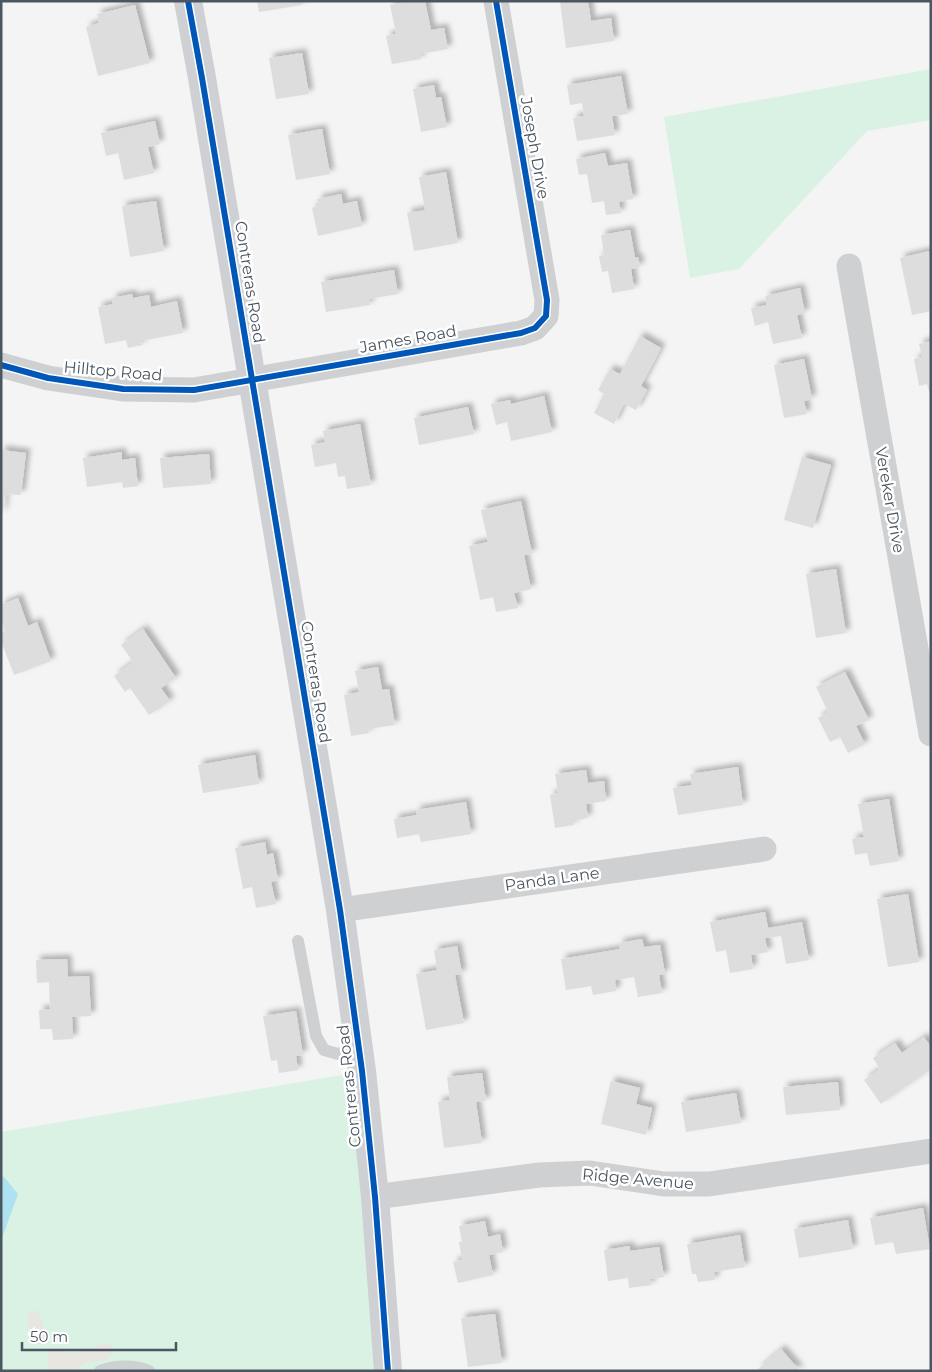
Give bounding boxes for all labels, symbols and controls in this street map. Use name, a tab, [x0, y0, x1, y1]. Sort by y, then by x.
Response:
street label: Joseph Drive	[517, 95, 553, 201]
street label: Contreras Road	[231, 220, 269, 344]
street label: James Road	[357, 321, 458, 357]
street label: Hilltop Road	[63, 357, 163, 385]
street label: Vereker Drive	[871, 446, 909, 554]
street label: Contreras Road	[297, 620, 335, 744]
street label: Panda Lane	[503, 863, 601, 895]
street label: Contreras Road	[333, 1024, 365, 1148]
street label: Ridge Avenue	[581, 1165, 695, 1193]
scale bar	[22, 1320, 176, 1352]
text: 50 m	[30, 1327, 68, 1346]

